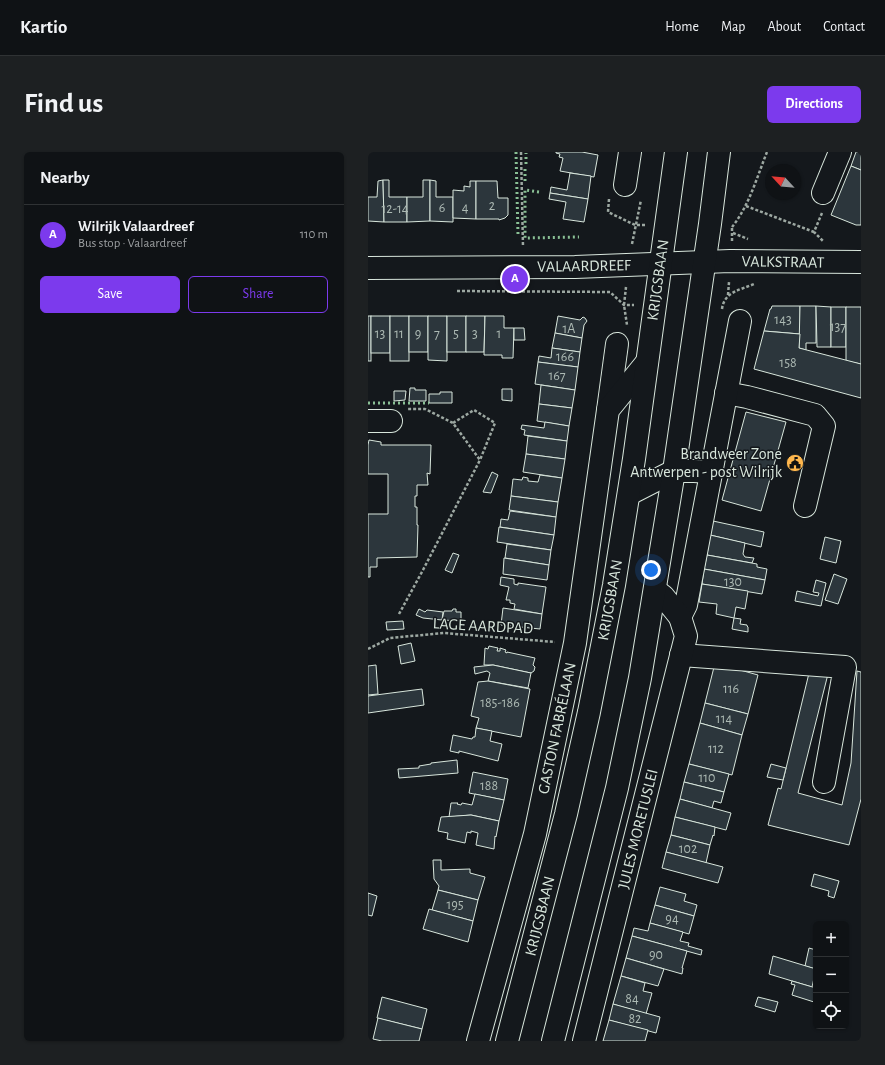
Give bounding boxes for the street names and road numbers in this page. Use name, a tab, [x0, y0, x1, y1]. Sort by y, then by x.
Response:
street label: KRIJGSBAAN	[644, 238, 672, 322]
street label: VALKSTRAAT	[741, 253, 825, 271]
street label: VALAARDREEF	[537, 257, 632, 275]
street label: KRIJGSBAAN	[595, 558, 625, 642]
street label: LAGE AARDPAD	[432, 615, 534, 637]
street label: GASTON FABRÉLAAN	[533, 660, 579, 795]
street label: JULES MORETUSLEI	[615, 767, 661, 891]
street label: KRIJGSBAAN	[522, 874, 558, 958]

